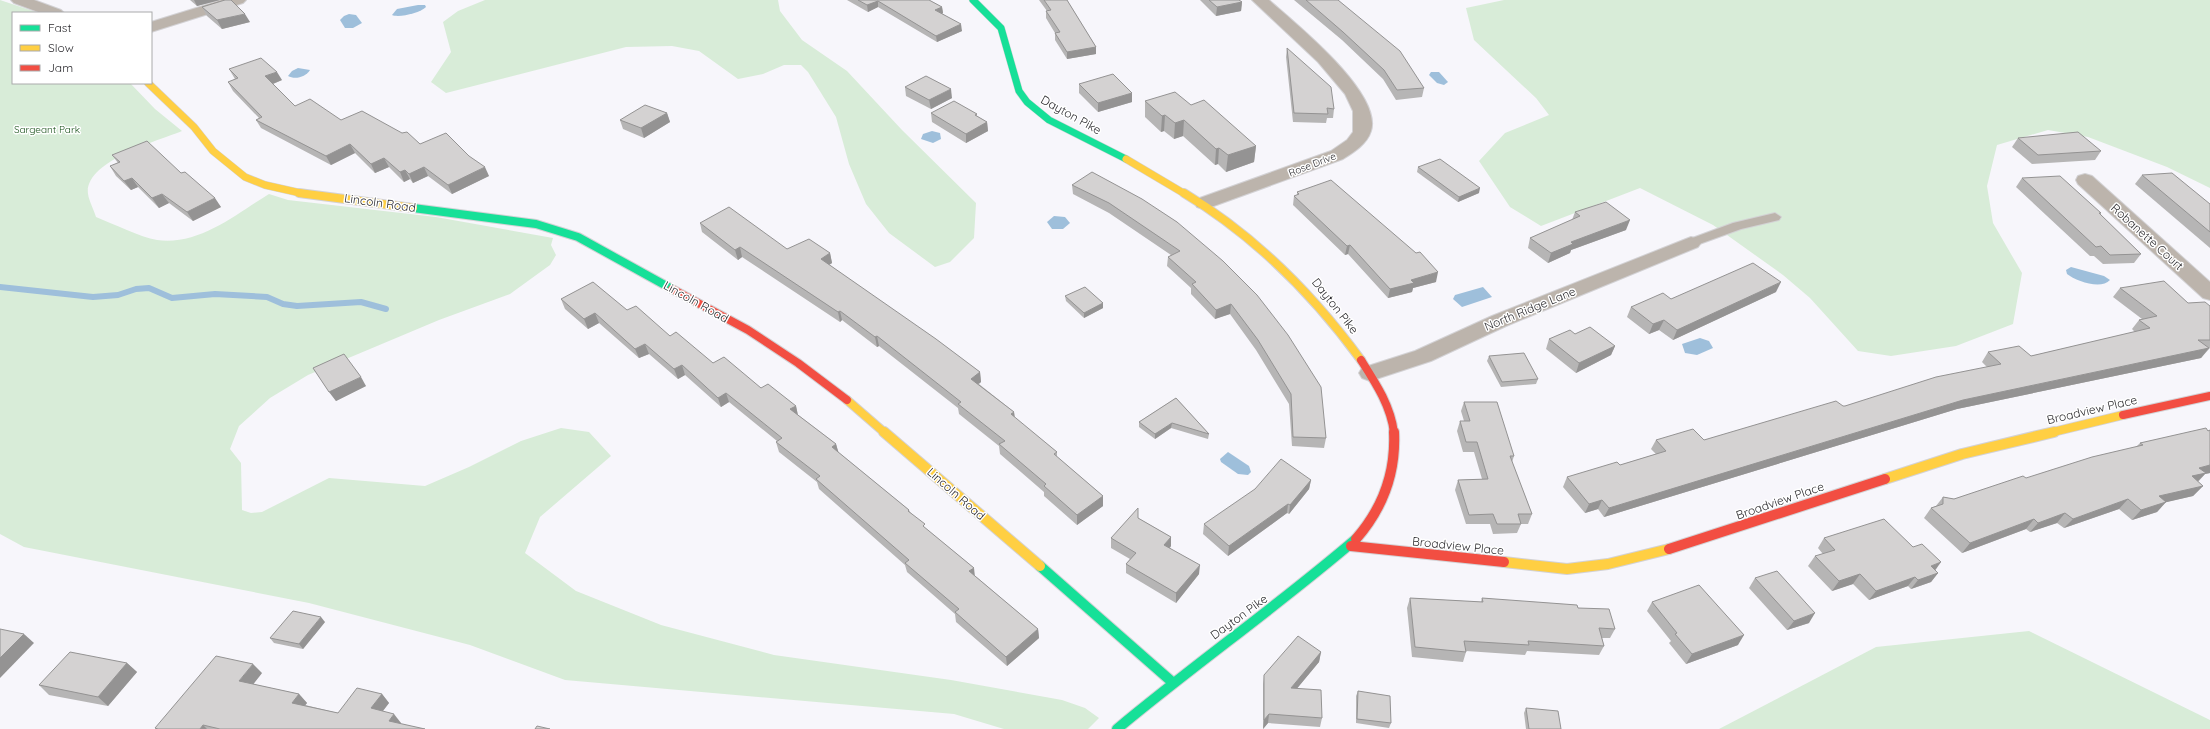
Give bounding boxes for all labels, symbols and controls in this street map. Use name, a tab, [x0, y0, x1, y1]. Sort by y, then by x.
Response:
legend	[12, 12, 152, 84]
text: Fast	[48, 20, 72, 35]
text: Slow	[48, 40, 74, 55]
text: Jam	[48, 60, 73, 75]
street label: Dayton Pike	[1038, 92, 1104, 137]
park label: Sargeant Park	[14, 123, 80, 136]
street label: Rose Drive	[1287, 149, 1338, 179]
street label: Lincoln Road	[343, 190, 417, 215]
street label: Robanette Court	[2108, 200, 2187, 273]
street label: Dayton Pike	[1309, 275, 1362, 337]
street label: Lincoln Road	[661, 278, 731, 326]
street label: North Ridge Lane	[1482, 283, 1578, 334]
street label: Broadview Place	[2045, 392, 2139, 427]
street label: Lincoln Road	[924, 464, 988, 523]
street label: Broadview Place	[1734, 478, 1826, 523]
street label: Broadview Place	[1411, 533, 1505, 558]
street label: Dayton Pike	[1207, 591, 1270, 642]

